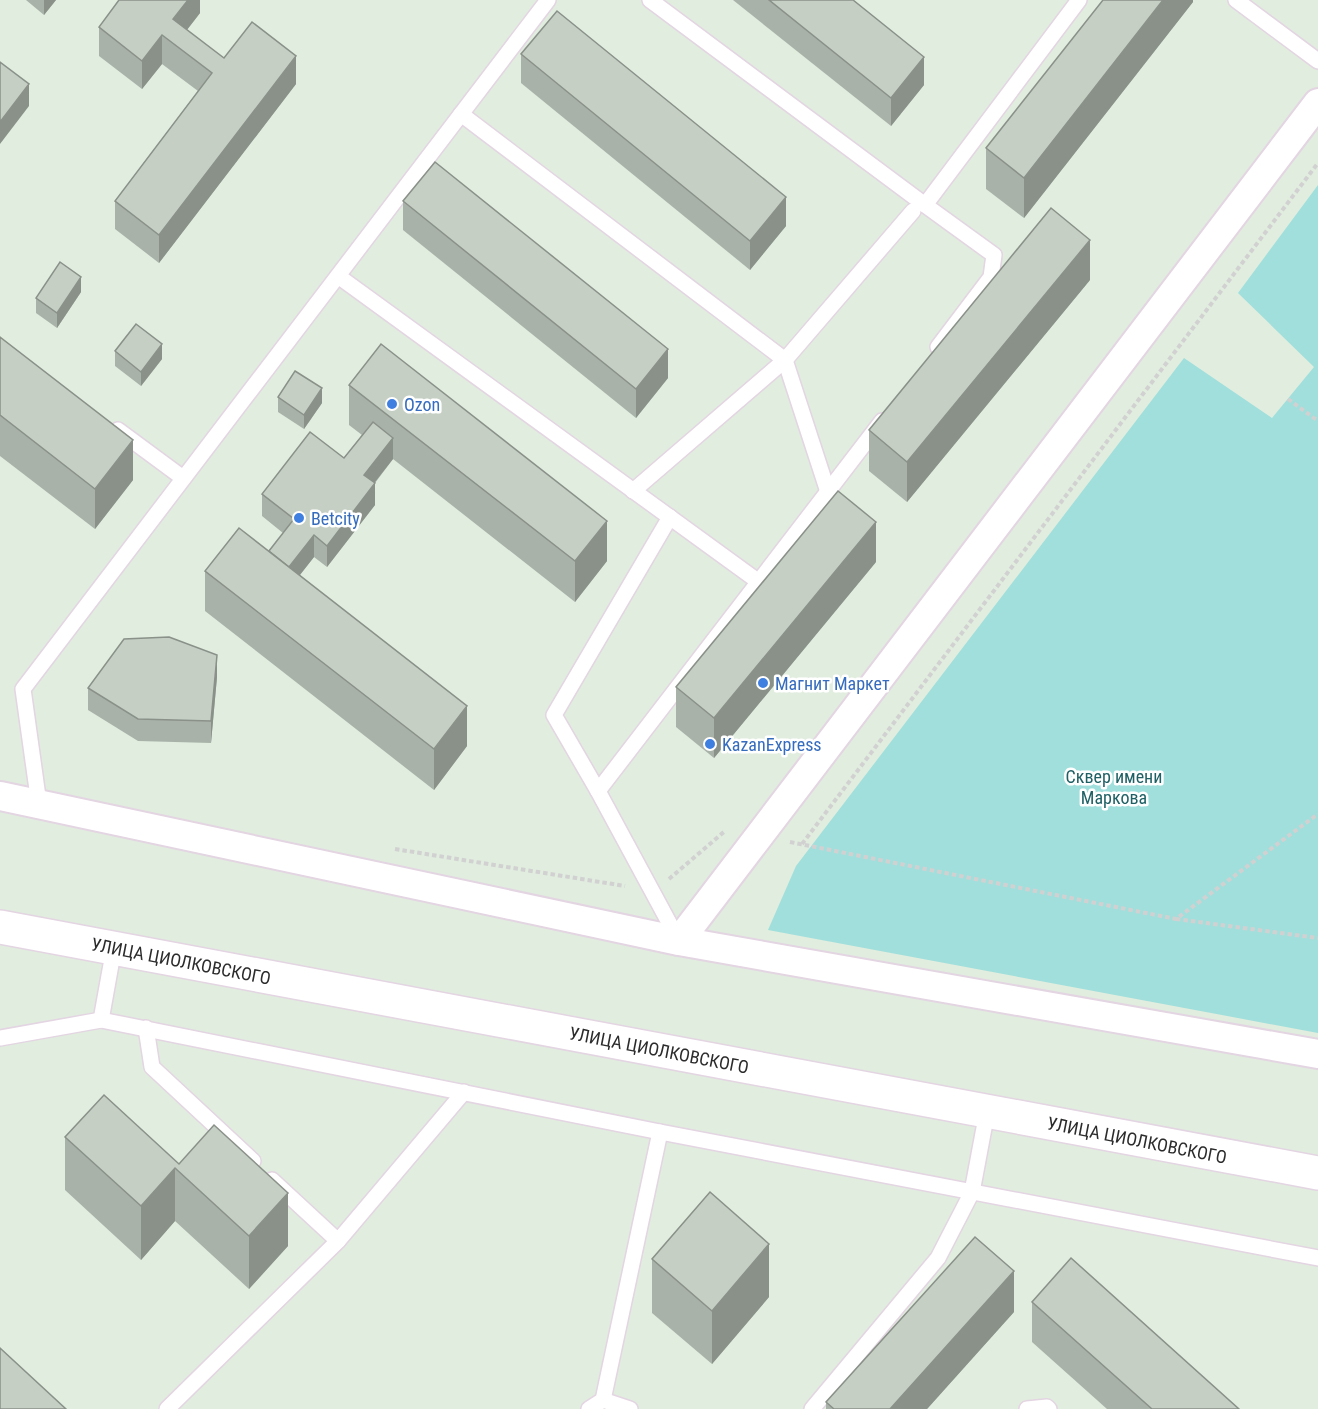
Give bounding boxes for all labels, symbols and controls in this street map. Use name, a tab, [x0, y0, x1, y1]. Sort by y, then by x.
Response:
place label: Ozon	[404, 394, 440, 415]
marker: Ozon	[385, 397, 399, 411]
place label: Betcity	[311, 508, 360, 529]
marker: Betcity	[292, 511, 306, 525]
place label: Магнит Маркет	[775, 673, 890, 694]
marker: Магнит Маркет	[756, 676, 770, 690]
place label: KazanExpress	[722, 734, 822, 755]
marker: KazanExpress	[703, 737, 717, 751]
park label: Сквер имени Маркова	[1066, 766, 1162, 808]
street label: УЛИЦА ЦИОЛКОВСКОГО	[89, 933, 273, 989]
street label: УЛИЦА ЦИОЛКОВСКОГО	[567, 1022, 751, 1078]
street label: УЛИЦА ЦИОЛКОВСКОГО	[1045, 1112, 1229, 1168]

